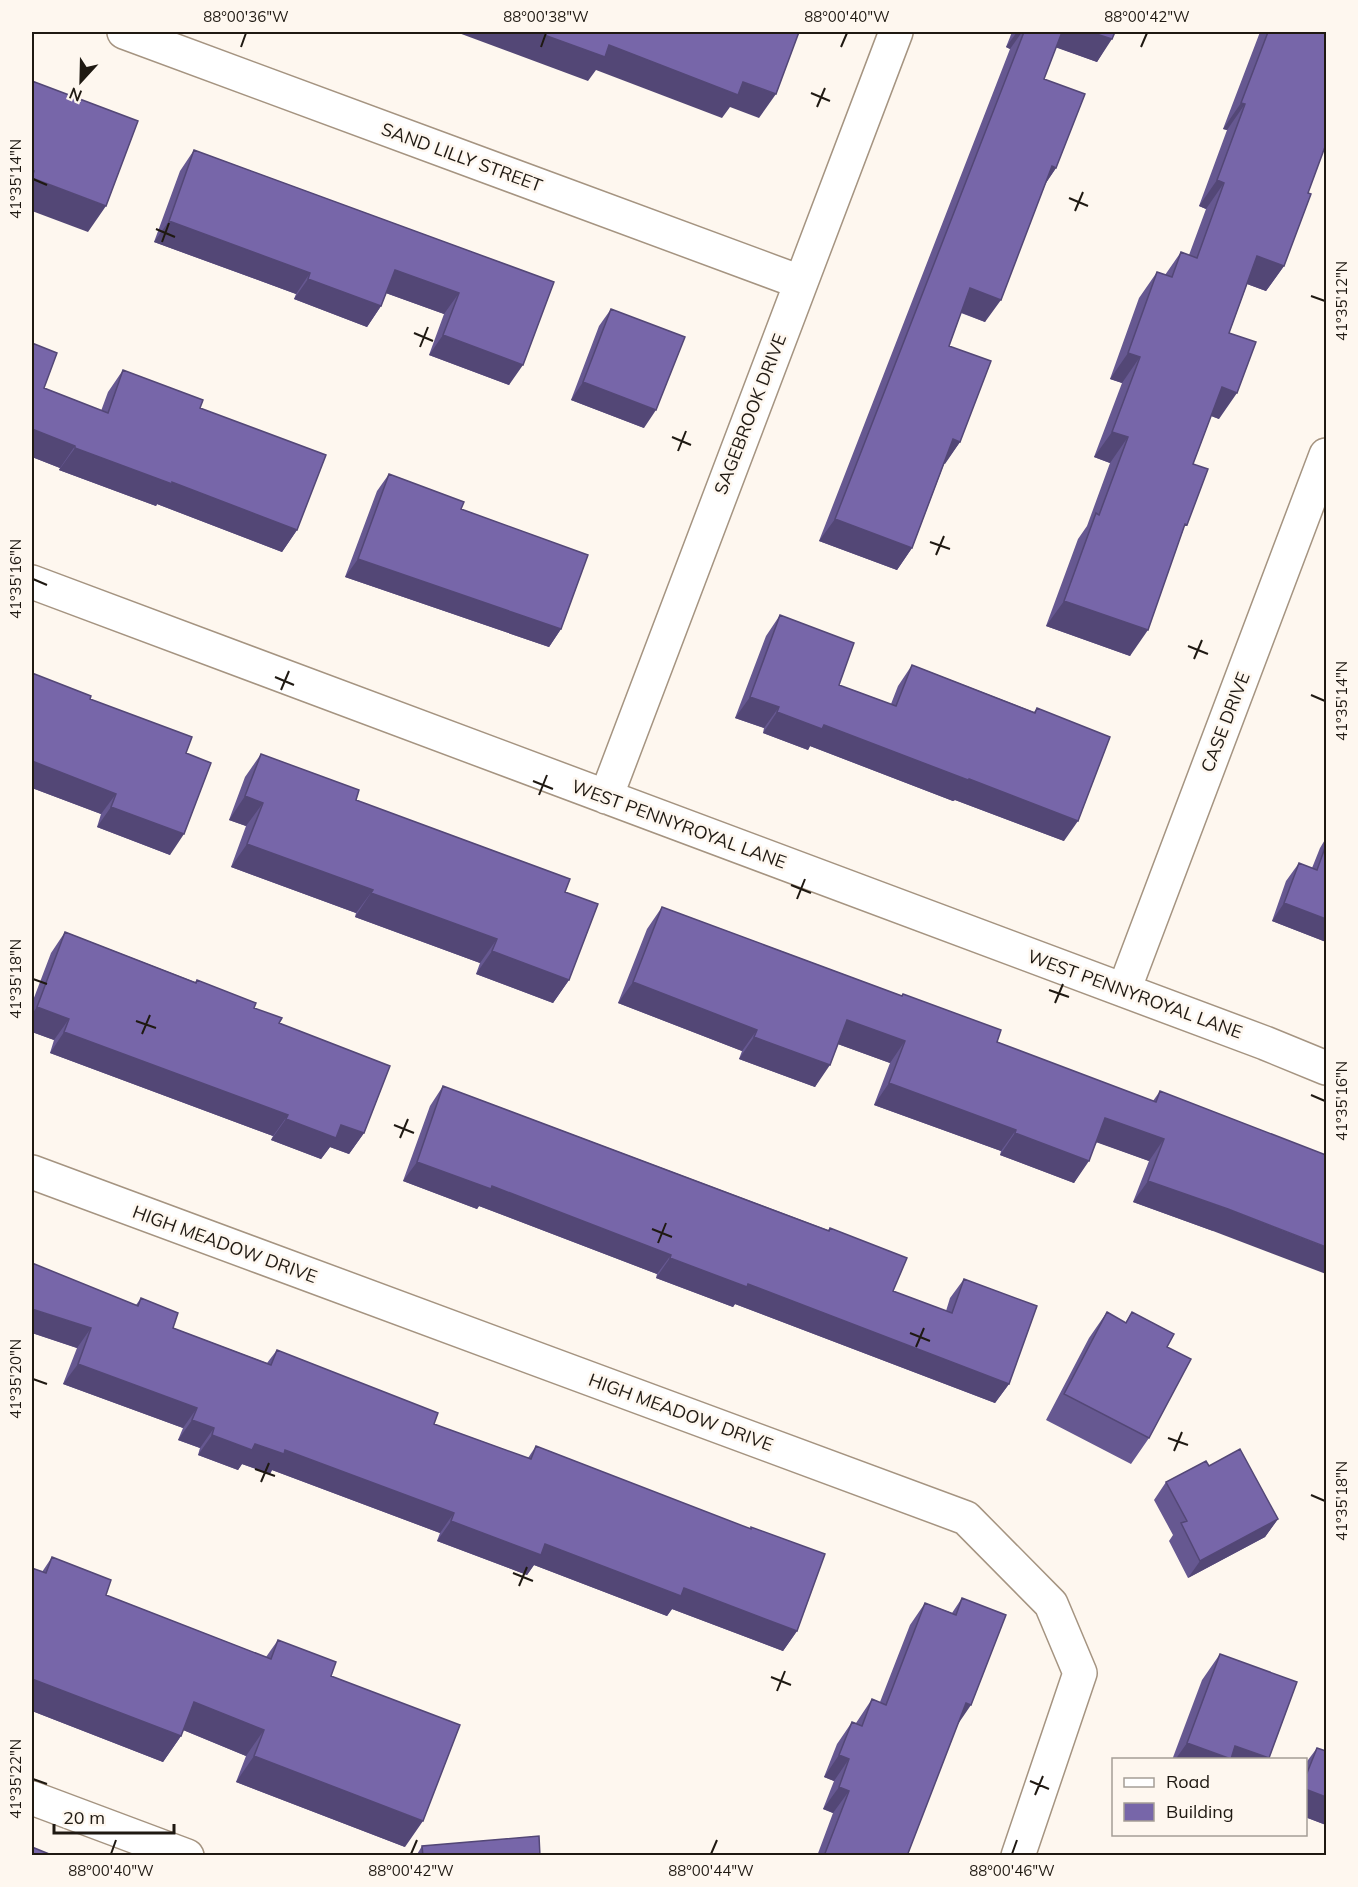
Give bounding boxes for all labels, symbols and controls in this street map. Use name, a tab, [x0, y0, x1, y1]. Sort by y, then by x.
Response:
text: 88°00'36"W	[203, 7, 289, 26]
text: 88°00'38"W	[503, 7, 589, 26]
text: 88°00'40"W	[804, 7, 890, 26]
text: 88°00'42"W	[1104, 7, 1190, 26]
north arrow	[51, 51, 111, 111]
text: N	[66, 83, 85, 106]
street label: SAND LILLY STREET	[378, 117, 546, 197]
text: 41°35'14"N	[6, 139, 25, 219]
text: 41°35'12"N	[1332, 261, 1351, 341]
street label: SAGEBROOK DRIVE	[709, 330, 791, 498]
text: 41°35'16"N	[6, 539, 25, 619]
text: 41°35'14"N	[1332, 661, 1351, 741]
street label: CASE DRIVE	[1195, 669, 1255, 775]
street label: WEST PENNYROYAL LANE	[568, 774, 790, 874]
text: 41°35'18"N	[6, 939, 25, 1019]
street label: WEST PENNYROYAL LANE	[1024, 944, 1246, 1044]
text: 41°35'16"N	[1332, 1061, 1351, 1141]
street label: HIGH MEADOW DRIVE	[130, 1200, 320, 1288]
text: 41°35'20"N	[6, 1339, 25, 1419]
street label: HIGH MEADOW DRIVE	[586, 1368, 776, 1456]
text: 41°35'18"N	[1332, 1461, 1351, 1541]
text: 41°35'22"N	[6, 1739, 25, 1819]
legend	[1112, 1758, 1307, 1836]
text: Road	[1166, 1770, 1210, 1793]
scale bar	[54, 1797, 174, 1835]
text: Building	[1166, 1800, 1234, 1823]
text: 20 m	[63, 1806, 105, 1829]
text: 88°00'40"W	[68, 1861, 154, 1880]
text: 88°00'42"W	[368, 1861, 454, 1880]
text: 88°00'44"W	[668, 1861, 754, 1880]
text: 88°00'46"W	[969, 1861, 1055, 1880]

